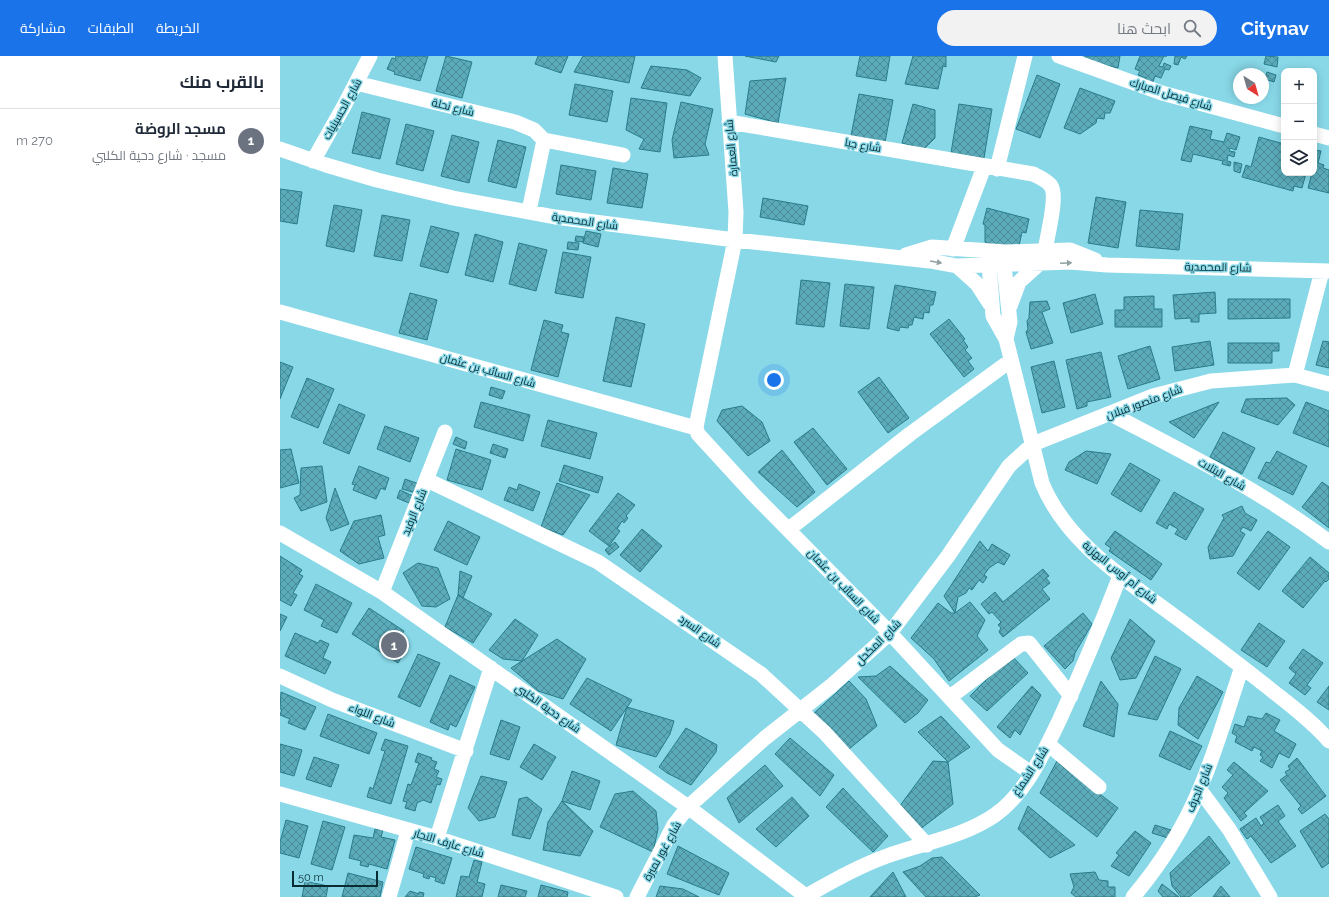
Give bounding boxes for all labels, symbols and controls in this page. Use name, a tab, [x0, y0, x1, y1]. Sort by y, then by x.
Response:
search box	[937, 10, 1217, 46]
icon: search	[1181, 17, 1203, 39]
text: Citynav	[1241, 17, 1309, 39]
text: مشاركة	[20, 20, 66, 36]
text: الطبقات	[88, 20, 134, 36]
text: الخريطة	[156, 20, 200, 36]
text: ابحث هنا	[1117, 20, 1171, 38]
north arrow	[1233, 68, 1269, 104]
map controls	[1281, 68, 1317, 176]
button: +	[1281, 68, 1317, 104]
text: بالقرب منك	[180, 72, 264, 92]
street label: شارع الحسينيات	[320, 76, 365, 143]
street label: شارع فيصل المبارك	[1128, 76, 1214, 114]
street label: شارع نحلة	[430, 96, 476, 120]
button: −	[1281, 104, 1317, 140]
street label: شارع العمارة	[723, 119, 741, 177]
text: مسجد الروضة	[135, 120, 226, 138]
text: 270 m	[16, 133, 53, 148]
text: 1	[248, 133, 254, 148]
street label: شارع جبا	[844, 136, 882, 156]
button: layers	[1281, 140, 1317, 176]
text: مسجد · شارع دحية الكلبي	[92, 148, 226, 163]
street label: شارع المحمدية	[551, 210, 619, 234]
one-way arrow	[930, 259, 942, 265]
one-way arrow	[1060, 260, 1073, 266]
street label: شارع المحمدية	[1184, 260, 1251, 276]
street label: شارع السائب بن عثمان	[438, 351, 537, 391]
your location	[764, 370, 784, 390]
street label: شارع منصور قبلان	[1104, 383, 1185, 423]
street label: شارع البتلات	[1195, 456, 1248, 494]
street label: شارع الرفيد	[399, 487, 431, 538]
street label: شارع أم أوس البهزية	[1079, 538, 1160, 607]
street label: شارع السائب بن عثمان	[804, 546, 883, 627]
street label: شارع السرد	[676, 612, 723, 651]
street label: شارع المكحل	[853, 617, 905, 669]
pin: 1	[381, 630, 407, 660]
street label: شارع دحية الكلبي	[511, 681, 583, 737]
street label: شارع اللواء	[346, 701, 397, 731]
street label: شارع الشماغ	[1010, 744, 1052, 799]
street label: شارع الجرف	[1184, 762, 1216, 815]
street label: شارع غور نميرة	[641, 819, 685, 884]
street label: شارع عارف النجار	[411, 826, 486, 861]
scale bar	[292, 869, 378, 888]
text: 50 m	[298, 871, 324, 884]

